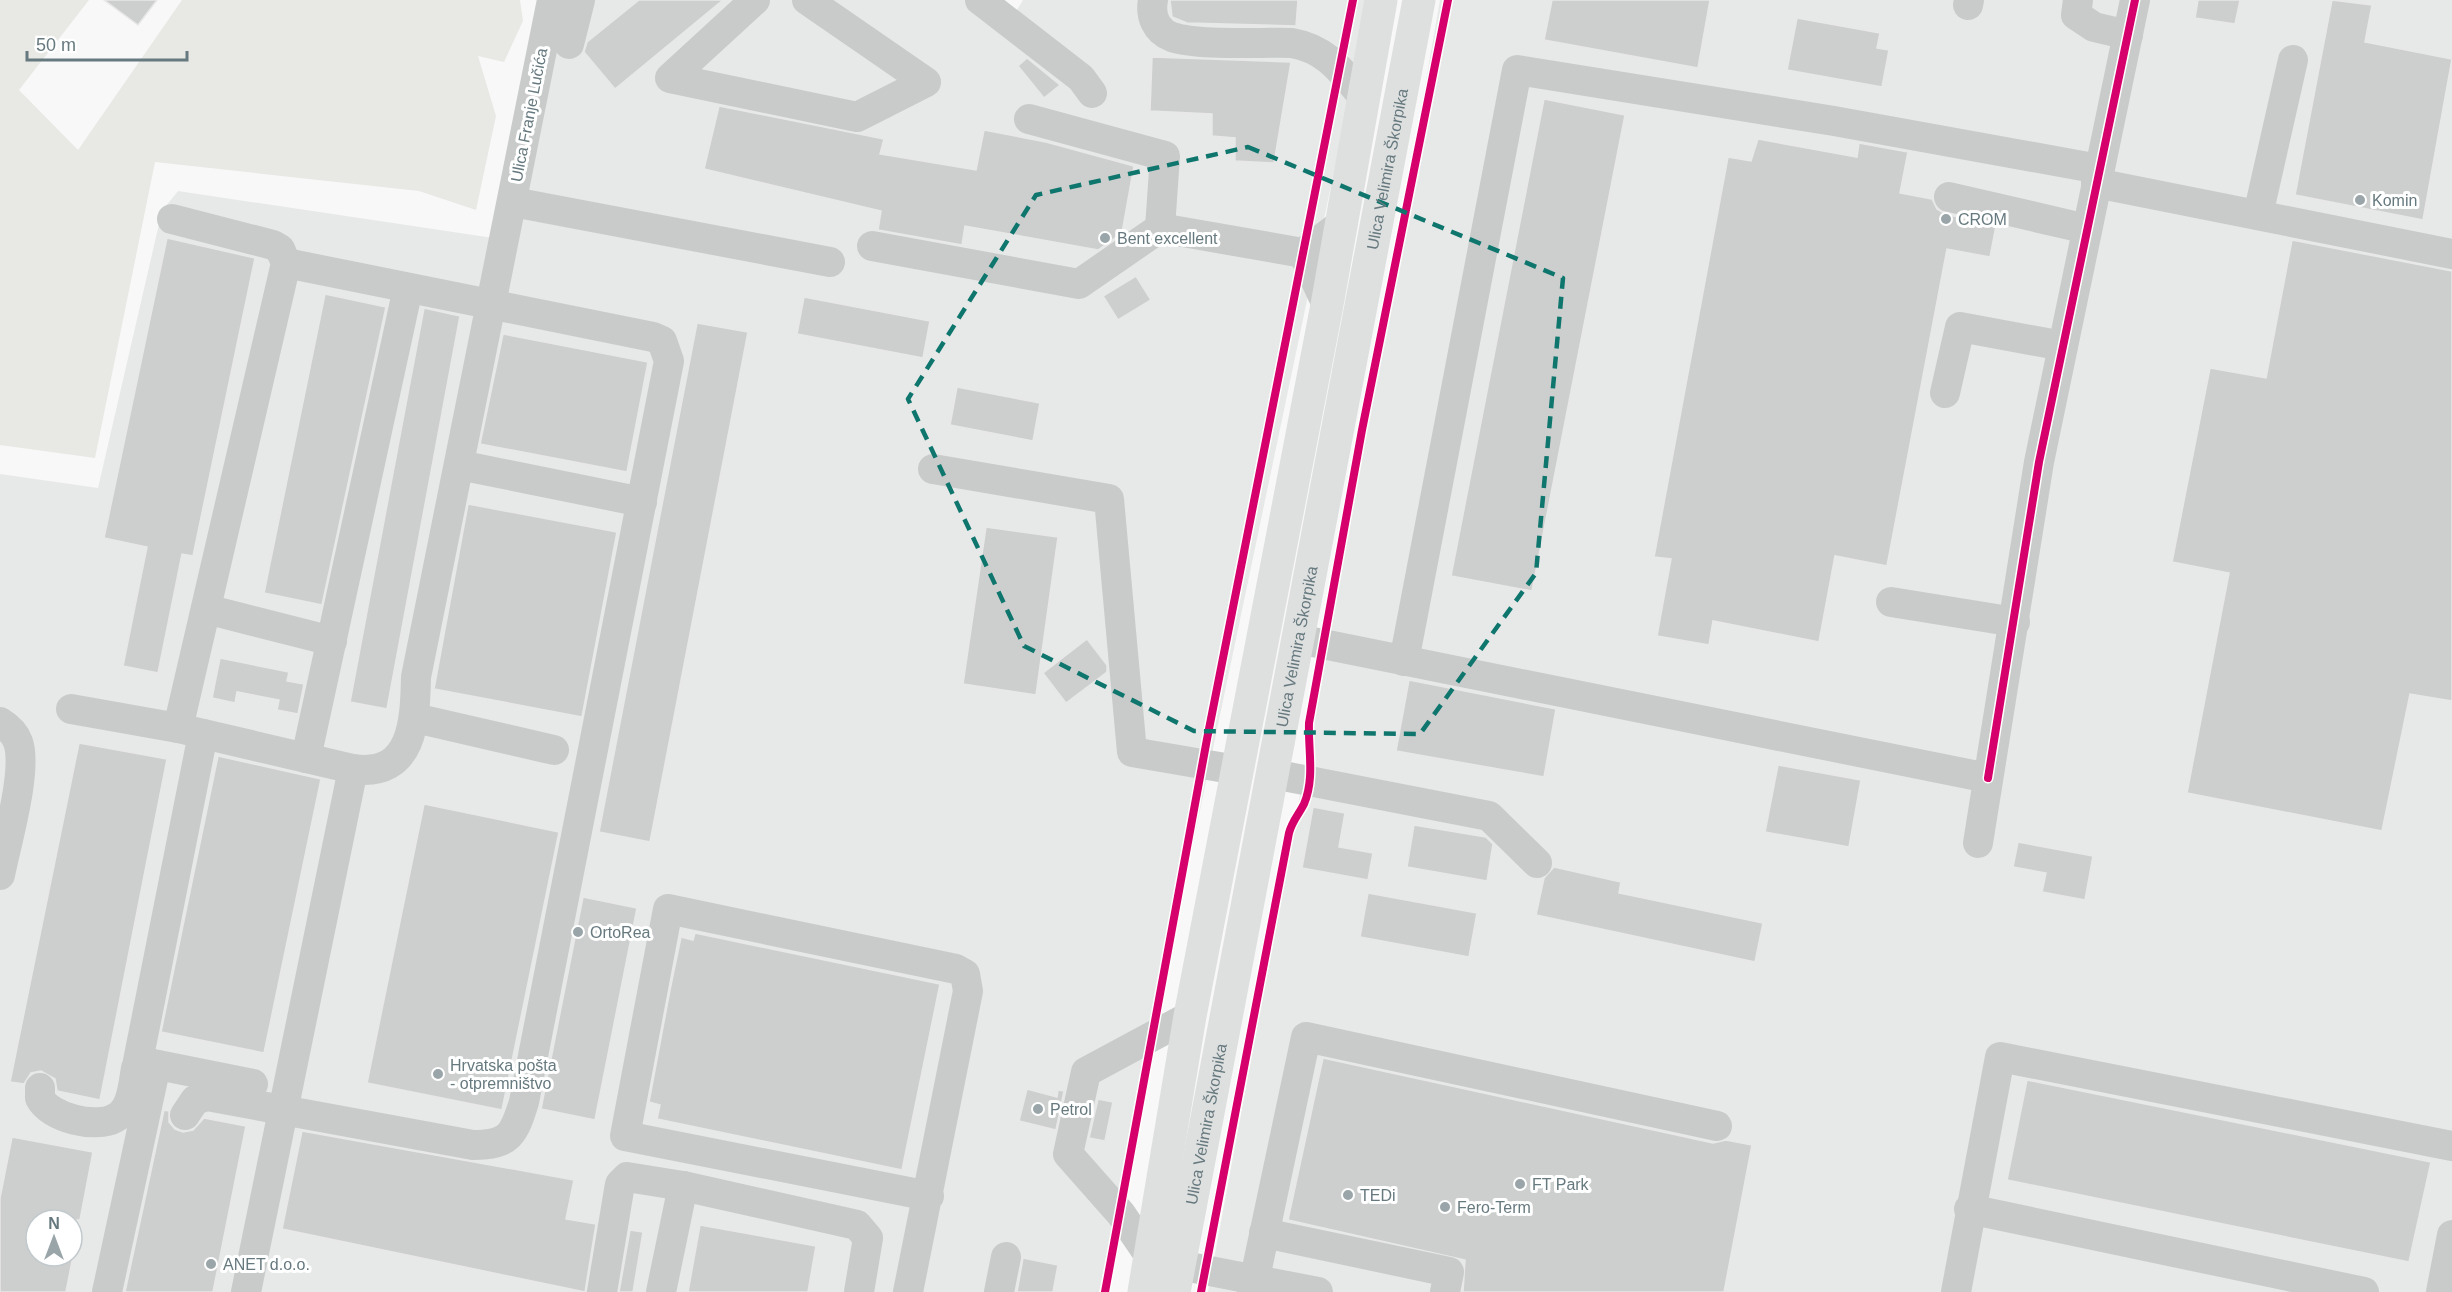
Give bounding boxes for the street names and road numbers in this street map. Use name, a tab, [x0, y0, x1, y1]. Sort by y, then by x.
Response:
street label: Ulica Franje Lučića	[508, 47, 550, 183]
street label: Ulica Velimira Škorpika	[1363, 87, 1411, 251]
street label: Ulica Velimira Škorpika	[1273, 564, 1320, 729]
street label: Ulica Velimira Škorpika	[1182, 1042, 1229, 1206]

